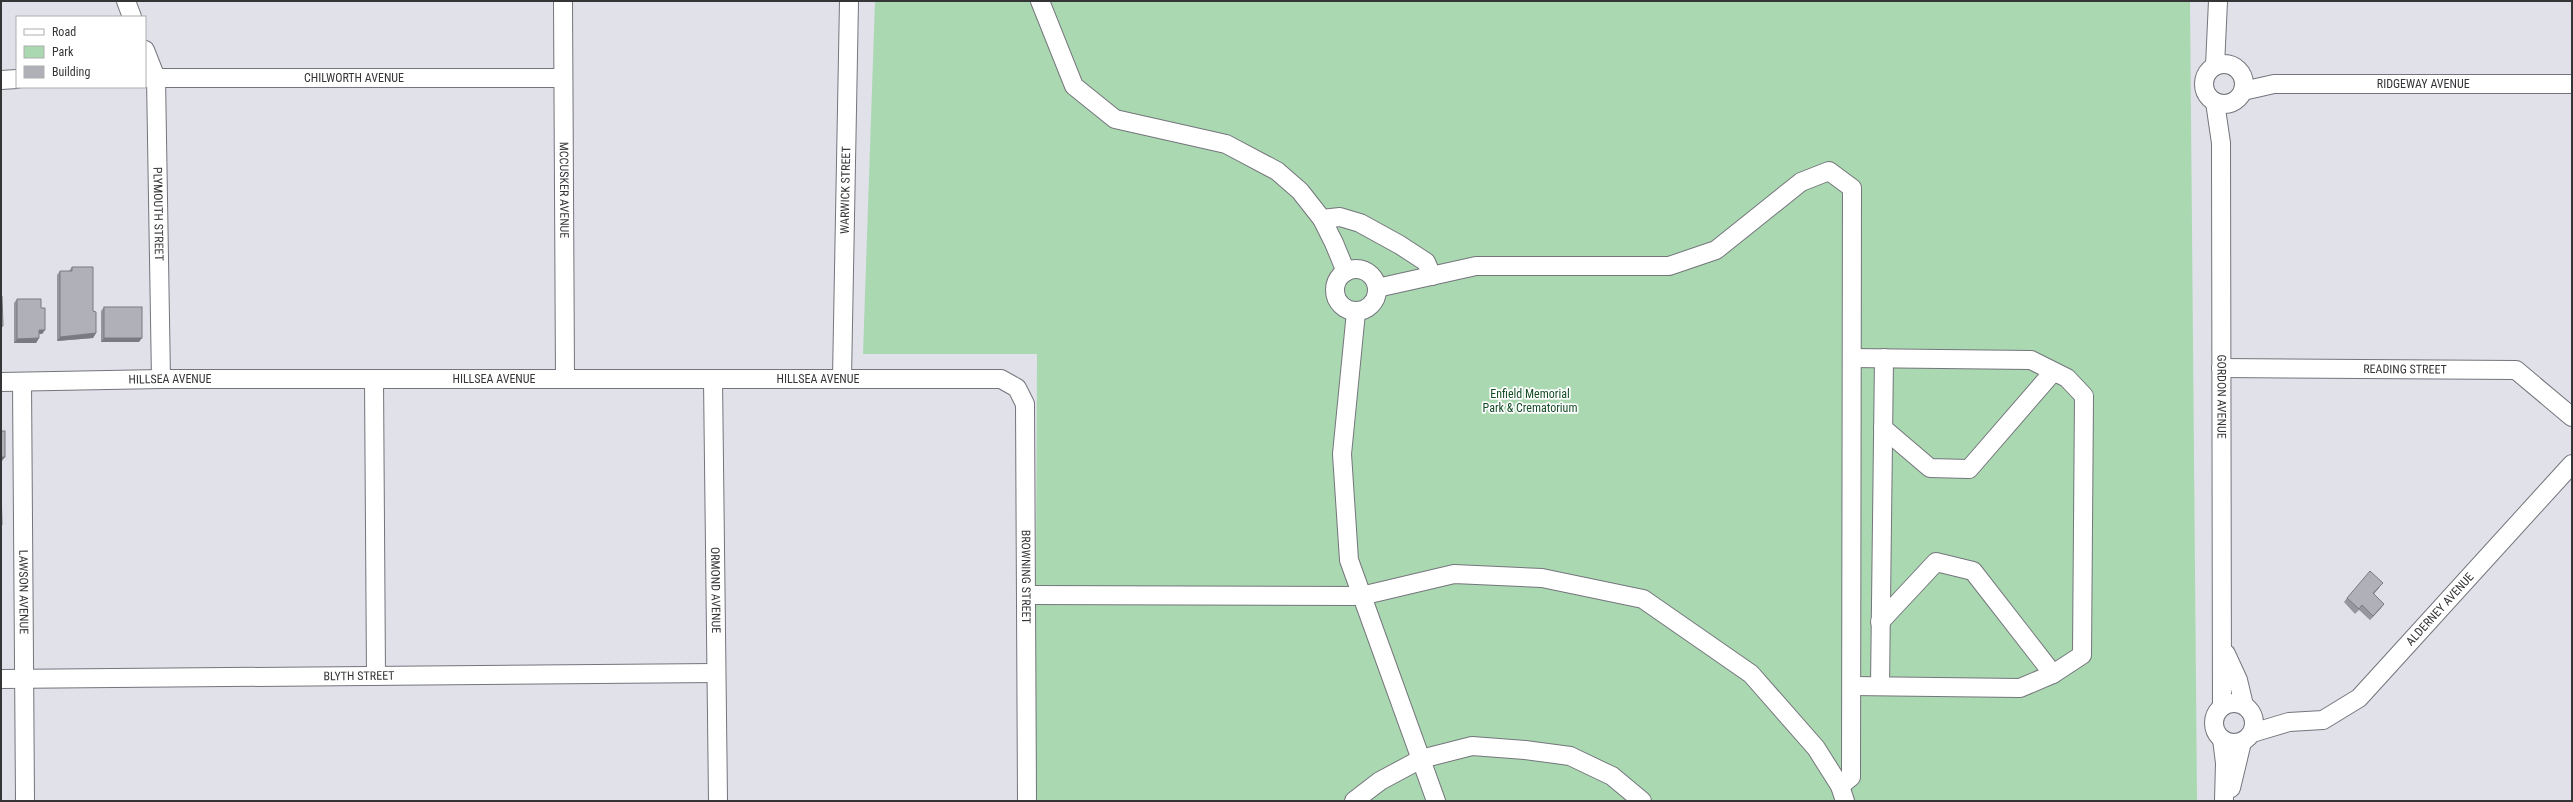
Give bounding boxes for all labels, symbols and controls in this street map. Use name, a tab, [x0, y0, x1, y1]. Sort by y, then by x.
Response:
legend	[16, 16, 146, 88]
text: Road	[52, 25, 76, 39]
text: Park	[52, 45, 74, 59]
text: Building	[52, 65, 90, 79]
street label: CHILWORTH AVENUE	[304, 71, 404, 85]
street label: RIDGEWAY AVENUE	[2377, 77, 2470, 91]
street label: MCCUSKER AVENUE	[557, 142, 571, 238]
street label: WARWICK STREET	[838, 146, 853, 234]
street label: PLYMOUTH STREET	[150, 167, 166, 261]
street label: GORDON AVENUE	[2214, 354, 2229, 439]
street label: READING STREET	[2363, 362, 2447, 377]
street label: HILLSEA AVENUE	[128, 372, 212, 387]
street label: HILLSEA AVENUE	[452, 372, 536, 386]
street label: HILLSEA AVENUE	[776, 372, 860, 386]
park label: Enfield Memorial Park & Crematorium	[1483, 387, 1577, 415]
street label: BROWNING STREET	[1019, 530, 1033, 624]
street label: ORMOND AVENUE	[708, 547, 723, 633]
street label: LAWSON AVENUE	[16, 550, 31, 634]
street label: ALDERNEY AVENUE	[2403, 570, 2477, 648]
street label: BLYTH STREET	[323, 669, 395, 683]

